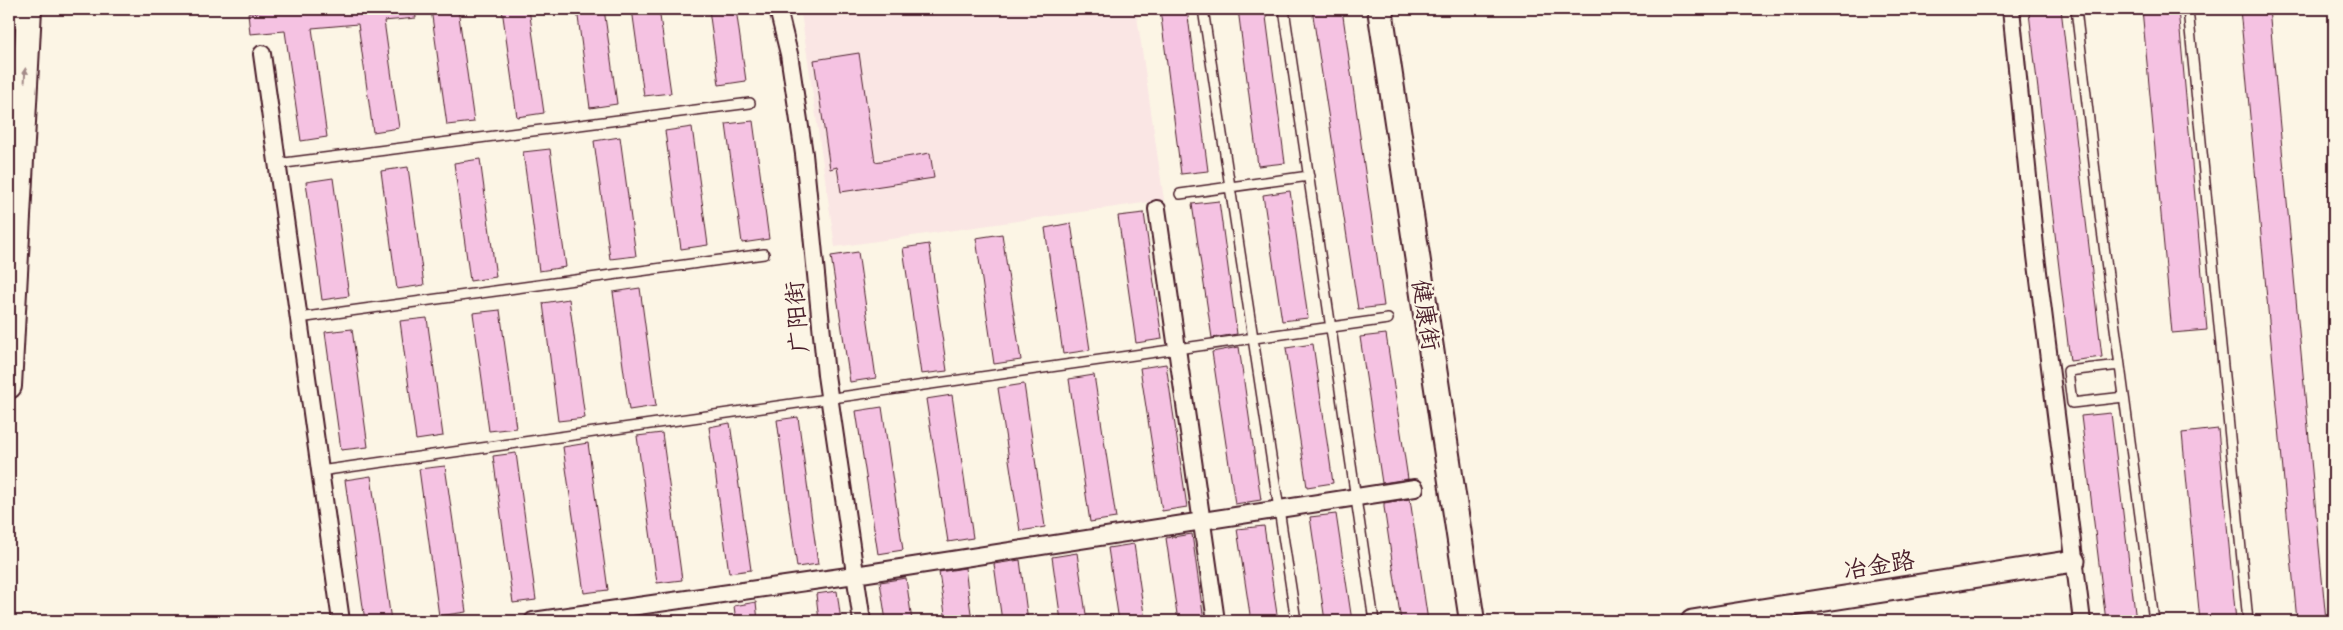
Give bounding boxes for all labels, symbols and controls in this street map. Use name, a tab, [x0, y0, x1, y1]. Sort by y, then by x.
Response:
one-way arrow	[22, 67, 30, 83]
street label: 健康街	[1406, 277, 1446, 353]
street label: 广阳街	[779, 280, 815, 354]
street label: 冶金路	[1841, 545, 1917, 585]

